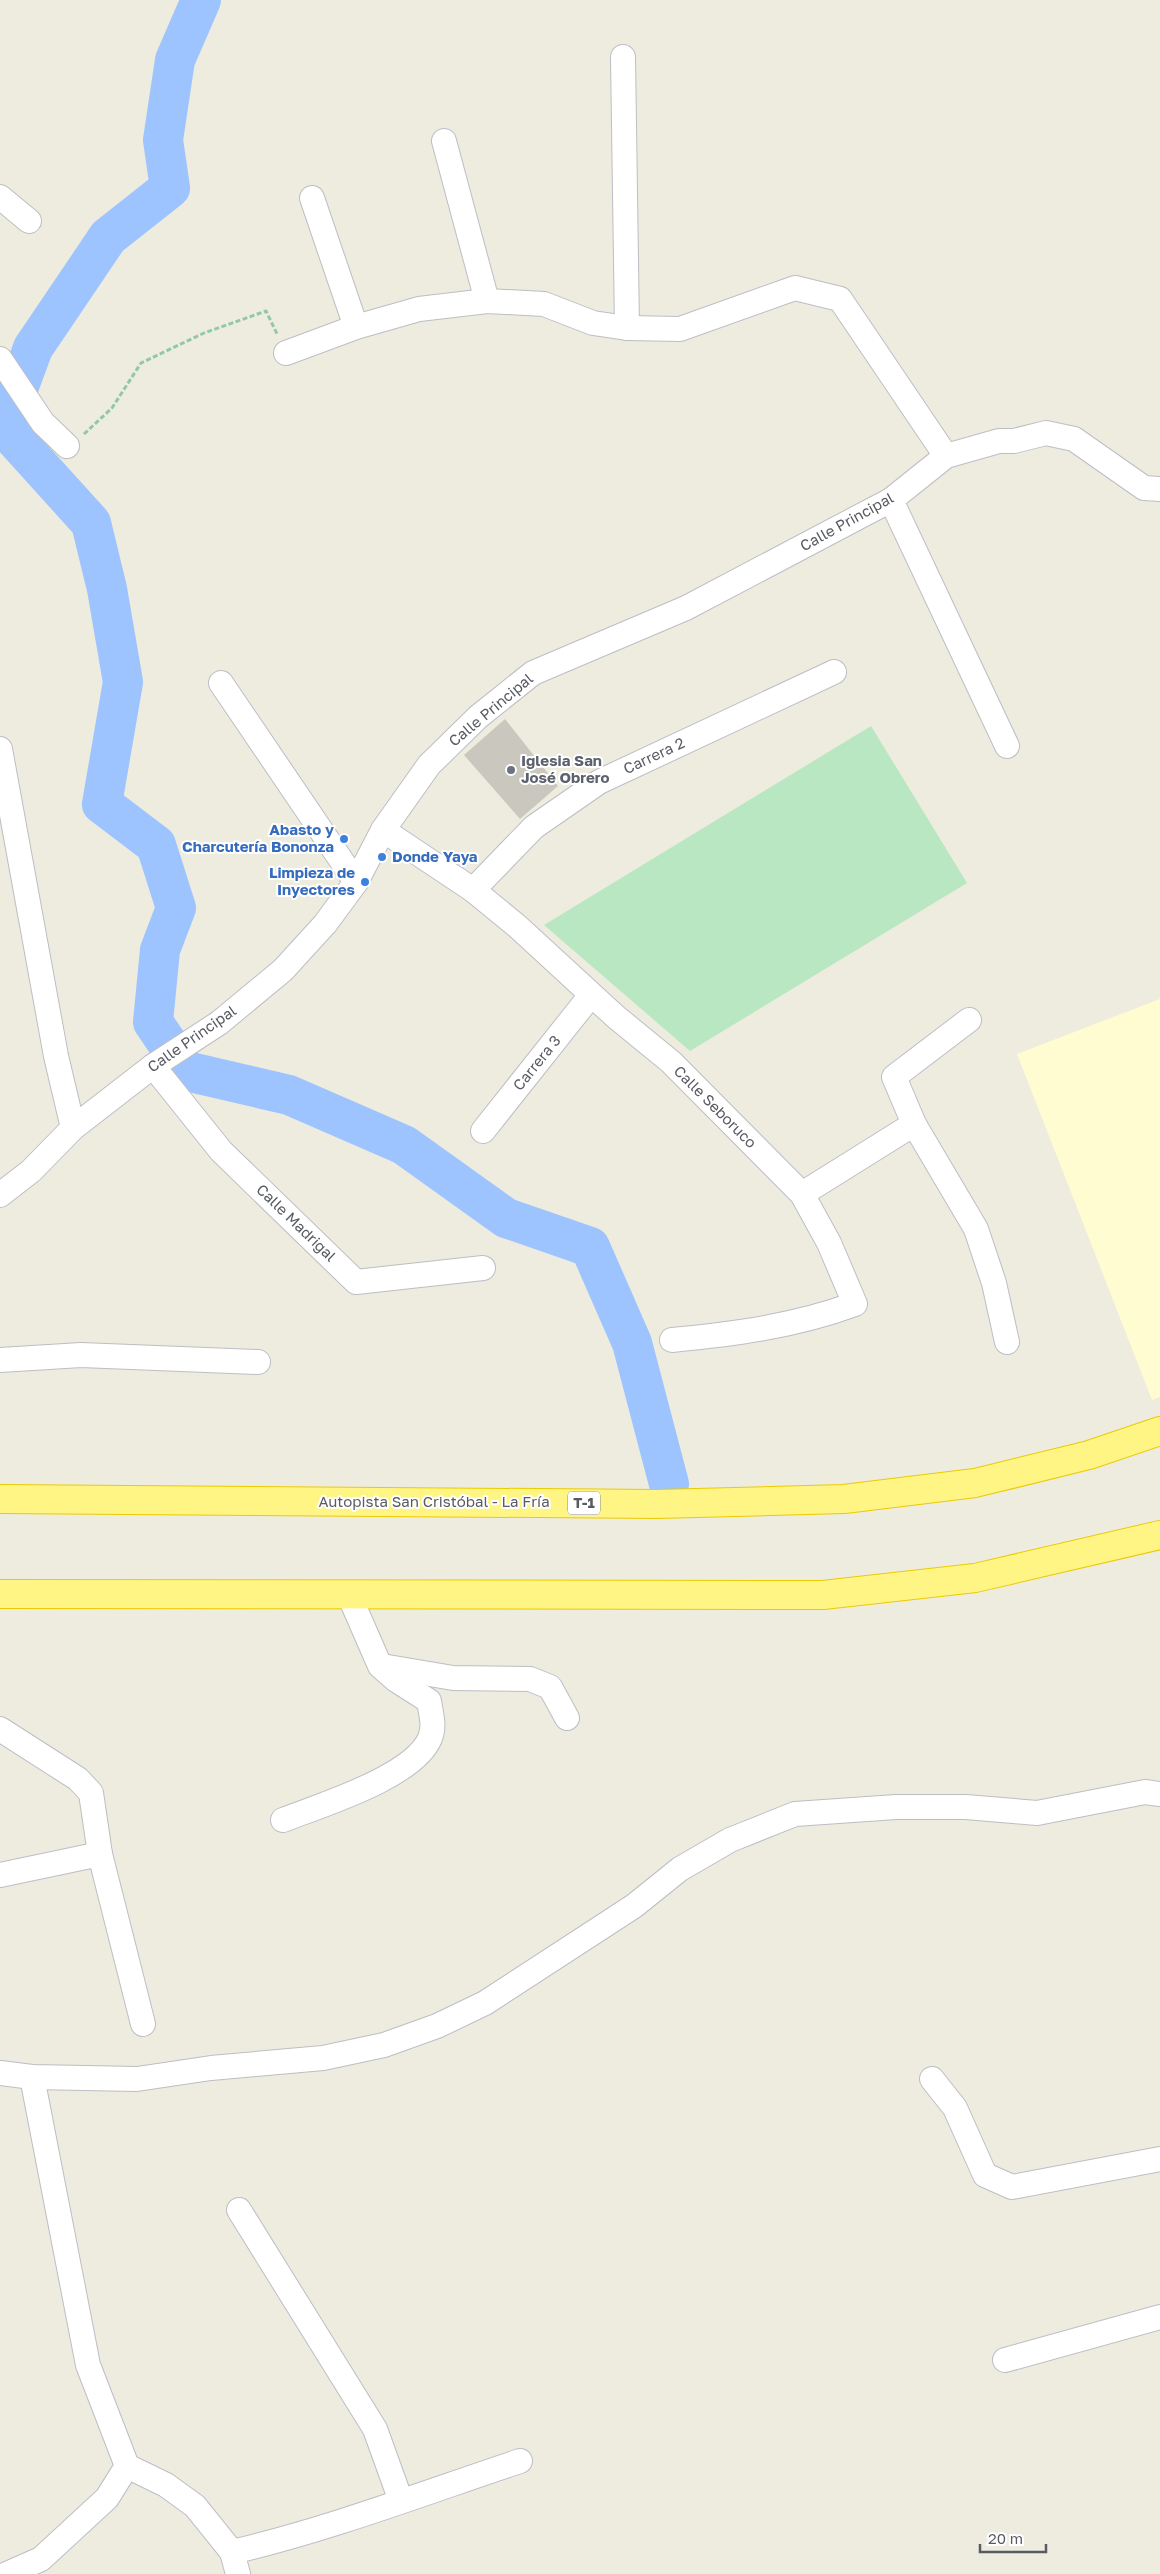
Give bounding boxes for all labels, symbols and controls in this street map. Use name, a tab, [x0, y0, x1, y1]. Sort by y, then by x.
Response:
street label: Calle Principal	[797, 488, 897, 554]
street label: Calle Principal	[445, 669, 536, 750]
street label: Carrera 2	[620, 733, 687, 777]
place label: Iglesia San José Obrero	[521, 751, 609, 786]
marker: Iglesia San José Obrero	[505, 764, 517, 776]
place label: Abasto y Charcutería Bononza	[182, 820, 334, 855]
marker: Abasto y Charcutería Bononza	[338, 833, 350, 845]
place label: Donde Yaya	[392, 847, 478, 865]
marker: Donde Yaya	[376, 851, 388, 863]
place label: Limpieza de Inyectores	[269, 863, 355, 898]
marker: Limpieza de Inyectores	[359, 876, 371, 888]
street label: Calle Principal	[144, 1001, 239, 1075]
street label: Carrera 3	[509, 1031, 564, 1094]
street label: Calle Seboruco	[671, 1061, 761, 1151]
street label: Calle Madrigal	[253, 1180, 340, 1265]
street label: Autopista San Cristóbal - La Fría	[318, 1492, 550, 1510]
road number: T-1	[568, 1492, 600, 1515]
scale bar	[980, 2522, 1046, 2554]
text: 20 m	[988, 2529, 1023, 2547]

